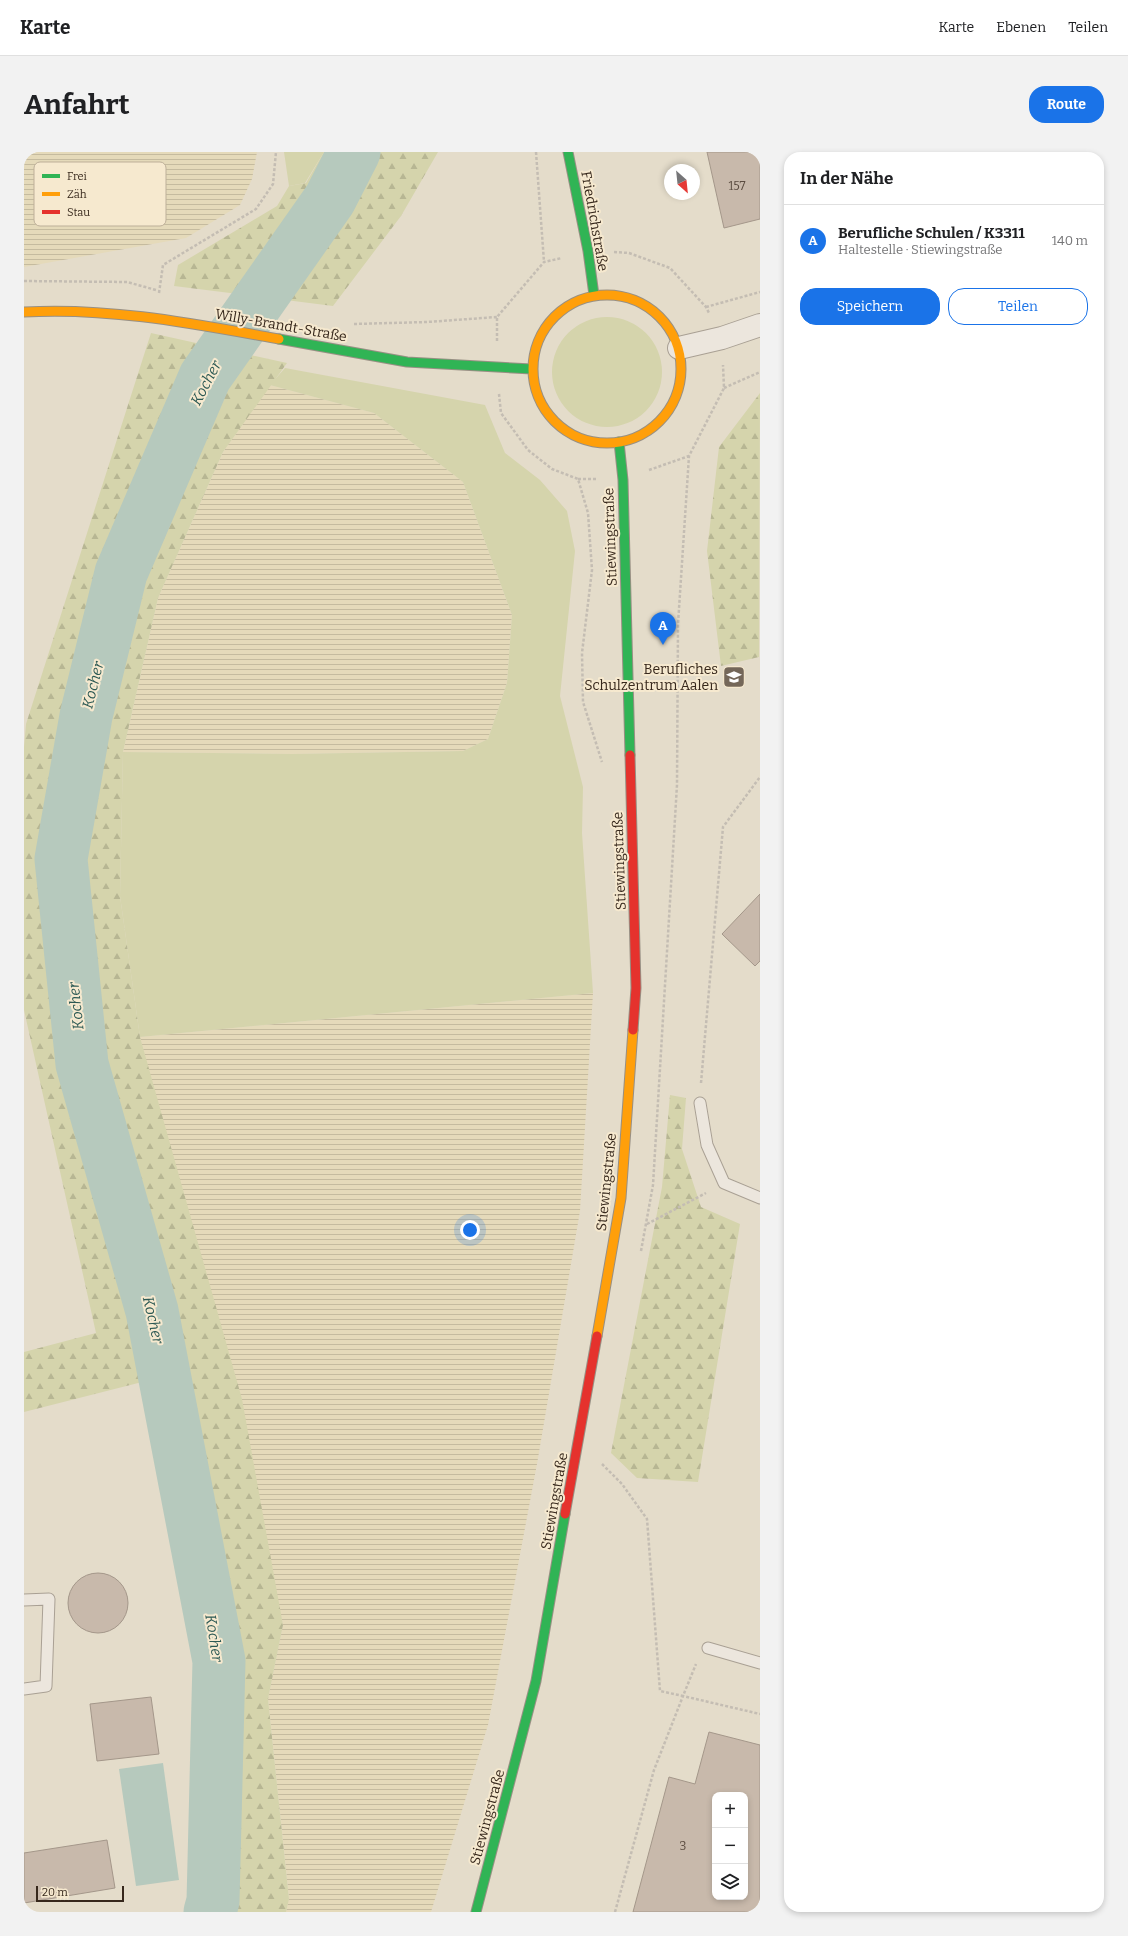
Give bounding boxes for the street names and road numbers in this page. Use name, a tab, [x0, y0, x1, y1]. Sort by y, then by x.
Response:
street label: Friedrichstraße	[577, 170, 612, 272]
street label: Willy-Brandt-Straße	[214, 306, 348, 345]
street label: Stiewingstraße	[600, 487, 621, 586]
street label: Stiewingstraße	[609, 811, 630, 910]
street label: Stiewingstraße	[593, 1132, 620, 1232]
street label: Stiewingstraße	[538, 1451, 571, 1551]
street label: Stiewingstraße	[467, 1767, 508, 1867]

